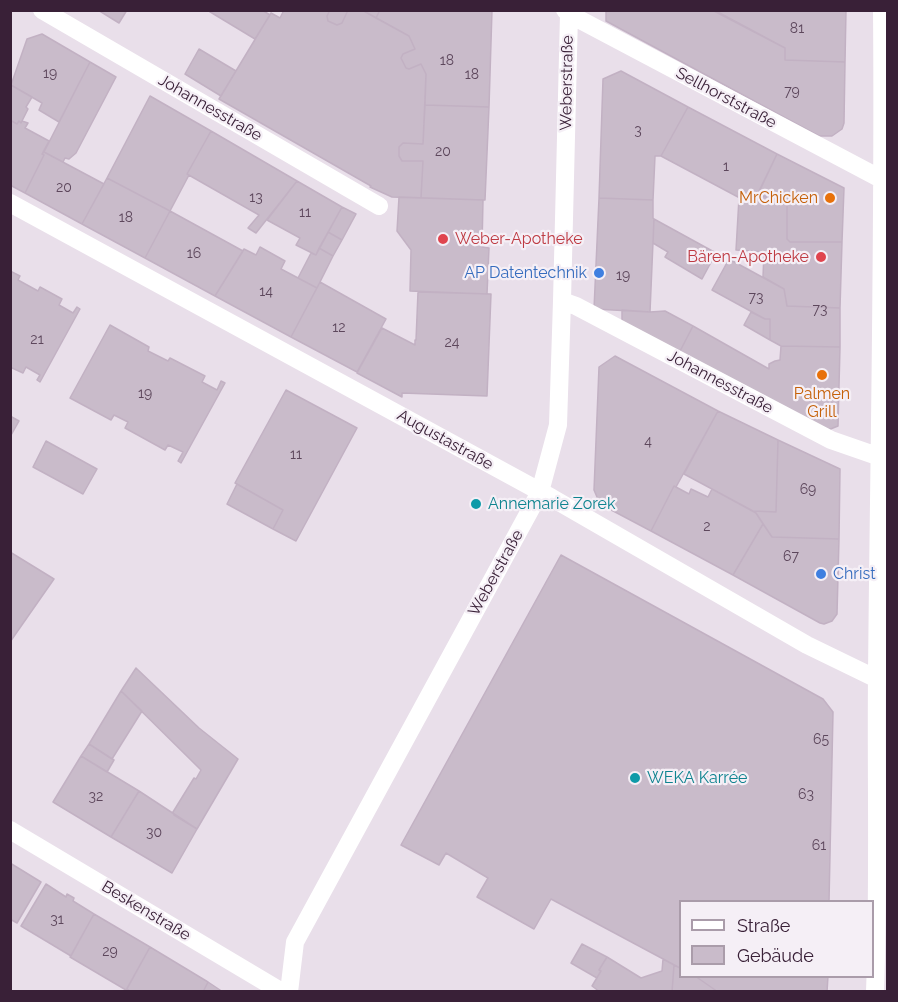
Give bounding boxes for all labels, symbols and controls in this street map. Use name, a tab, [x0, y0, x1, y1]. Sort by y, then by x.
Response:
house number: 81	[790, 21, 804, 37]
street label: Weberstraße	[557, 35, 577, 131]
house number: 18	[440, 53, 454, 69]
street label: Sellhorststraße	[673, 63, 779, 133]
house number: 19	[43, 66, 57, 82]
house number: 18	[465, 67, 479, 83]
street label: Johannesstraße	[155, 71, 265, 145]
house number: 79	[784, 84, 800, 100]
house number: 3	[634, 123, 642, 139]
house number: 20	[435, 144, 451, 160]
house number: 1	[723, 159, 729, 175]
house number: 20	[56, 180, 72, 196]
place label: MrChicken	[739, 188, 818, 208]
house number: 13	[249, 190, 263, 206]
marker: MrChicken	[823, 191, 837, 205]
house number: 11	[299, 205, 311, 221]
house number: 18	[119, 210, 133, 226]
place label: Weber-Apotheke	[455, 229, 583, 249]
marker: Weber-Apotheke	[436, 232, 450, 246]
house number: 16	[187, 246, 201, 262]
place label: Bären-Apotheke	[687, 247, 809, 267]
marker: Bären-Apotheke	[814, 250, 828, 264]
place label: AP Datentechnik	[464, 263, 587, 283]
marker: AP Datentechnik	[592, 266, 606, 280]
house number: 19	[616, 268, 630, 284]
house number: 14	[259, 284, 273, 300]
house number: 73	[749, 290, 763, 306]
house number: 73	[813, 302, 827, 318]
house number: 12	[332, 320, 346, 336]
house number: 21	[30, 332, 44, 348]
house number: 24	[445, 335, 459, 351]
street label: Johannesstraße	[664, 346, 776, 418]
marker: Palmen Grill	[815, 368, 829, 382]
place label: Palmen Grill	[794, 384, 850, 422]
house number: 19	[138, 386, 152, 402]
street label: Augustastraße	[394, 406, 496, 474]
house number: 4	[644, 434, 652, 450]
house number: 11	[290, 447, 302, 463]
house number: 69	[800, 482, 816, 498]
place label: Annemarie Zorek	[488, 494, 615, 514]
marker: Annemarie Zorek	[469, 497, 483, 511]
house number: 2	[703, 519, 711, 535]
street label: Weberstraße	[464, 527, 528, 619]
house number: 67	[783, 549, 799, 565]
place label: Christ	[833, 564, 875, 584]
marker: Christ	[814, 567, 828, 581]
house number: 65	[813, 732, 829, 748]
place label: WEKA Karrée	[647, 768, 747, 788]
marker: WEKA Karrée	[628, 771, 642, 785]
house number: 63	[798, 787, 814, 803]
house number: 32	[89, 789, 103, 805]
house number: 30	[146, 825, 162, 841]
house number: 61	[812, 838, 826, 854]
street label: Beskenstraße	[98, 877, 194, 945]
legend	[679, 900, 874, 978]
house number: 31	[50, 912, 64, 928]
text: Straße	[737, 915, 790, 936]
house number: 29	[102, 944, 118, 960]
text: Gebäude	[737, 945, 814, 966]

